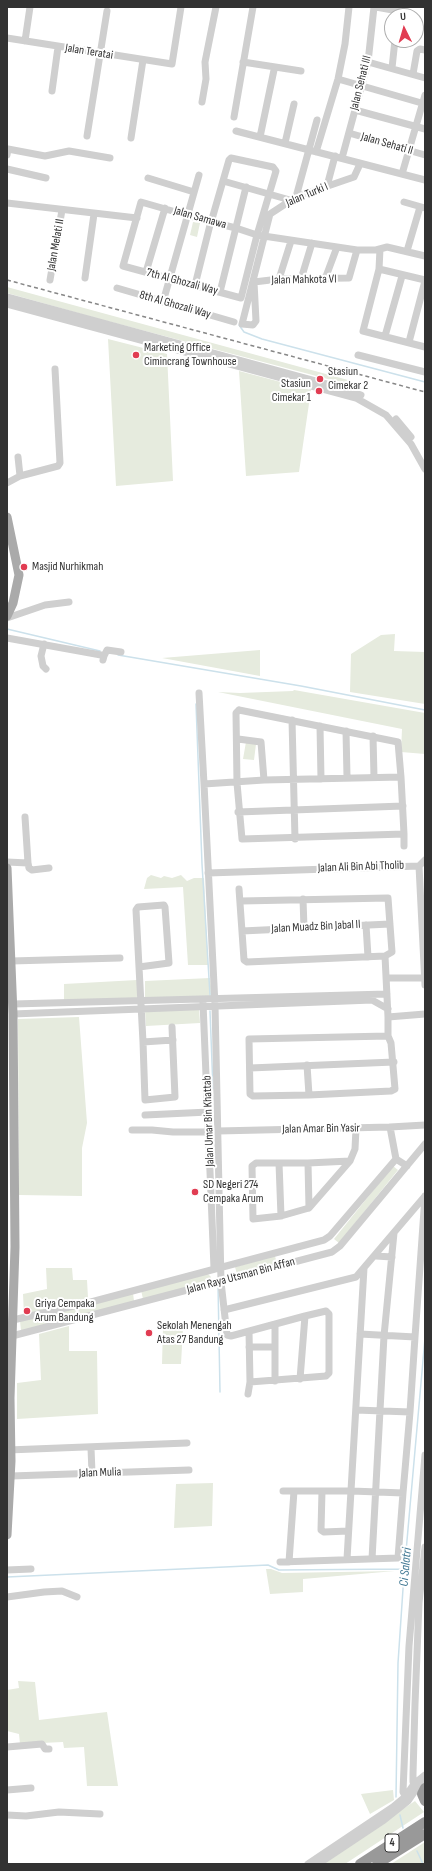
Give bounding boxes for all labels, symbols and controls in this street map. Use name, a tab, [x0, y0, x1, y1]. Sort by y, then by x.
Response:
north arrow	[384, 8, 424, 48]
text: U	[400, 10, 406, 23]
street label: Jalan Teratai	[64, 41, 114, 63]
street label: Jalan Sehati III	[347, 54, 375, 112]
street label: Jalan Sehati II	[359, 130, 415, 158]
street label: Jalan Turki I	[284, 180, 330, 210]
street label: Jalan Samawa	[172, 204, 228, 232]
street label: Jalan Melati II	[44, 218, 68, 272]
street label: 7th Al Ghozali Way	[145, 266, 219, 298]
street label: Jalan Mahkota VI	[271, 272, 337, 288]
street label: 8th Al Ghozali Way	[138, 288, 212, 322]
place label: Marketing Office Cimincrang Townhouse	[144, 341, 237, 369]
marker: Marketing Office Cimincrang Townhouse	[131, 350, 141, 360]
place label: Stasiun Cimekar 2	[328, 365, 368, 393]
marker: Stasiun Cimekar 2	[315, 374, 325, 384]
place label: Stasiun Cimekar 1	[272, 377, 311, 405]
marker: Stasiun Cimekar 1	[314, 386, 324, 396]
place label: Masjid Nurhikmah	[32, 560, 103, 574]
marker: Masjid Nurhikmah	[19, 562, 29, 572]
street label: Jalan Ali Bin Abi Tholib	[318, 858, 404, 876]
street label: Jalan Muadz Bin Jabal II	[271, 917, 361, 937]
street label: Jalan Umar Bin Khattab	[200, 1075, 218, 1167]
street label: Jalan Amar Bin Yasir	[282, 1121, 360, 1137]
place label: SD Negeri 274 Cempaka Arum	[203, 1178, 263, 1206]
marker: SD Negeri 274 Cempaka Arum	[190, 1187, 200, 1197]
street label: Jalan Raya Utsman Bin Affan	[185, 1255, 297, 1297]
place label: Griya Cempaka Arum Bandung	[35, 1297, 95, 1325]
marker: Griya Cempaka Arum Bandung	[22, 1306, 32, 1316]
place label: Sekolah Menengah Atas 27 Bandung	[157, 1319, 232, 1347]
marker: Sekolah Menengah Atas 27 Bandung	[144, 1328, 154, 1338]
street label: Jalan Mulia	[79, 1465, 121, 1481]
water label: Ci Salatri	[397, 1547, 415, 1587]
road number: 4	[385, 1834, 399, 1852]

